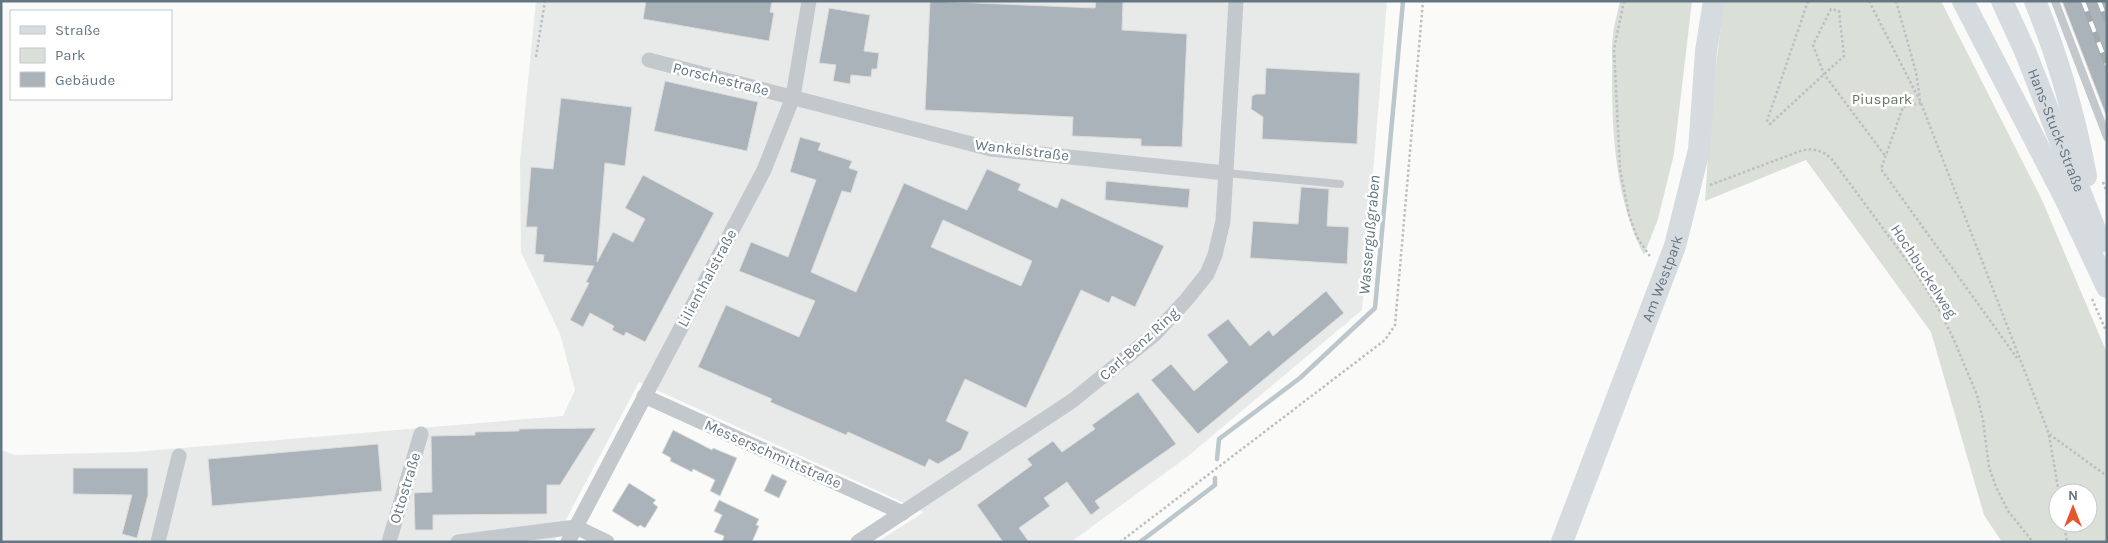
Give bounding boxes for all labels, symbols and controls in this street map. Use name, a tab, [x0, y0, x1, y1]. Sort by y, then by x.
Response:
legend	[10, 10, 172, 100]
text: Straße	[55, 21, 100, 39]
text: Park	[55, 46, 85, 64]
street label: Porschestraße	[671, 58, 771, 100]
street label: Hans-Stuck-Straße	[2024, 66, 2088, 194]
text: Gebäude	[55, 71, 115, 89]
park label: Piuspark	[1852, 90, 1912, 108]
street label: Wankelstraße	[974, 135, 1070, 165]
water label: Wassergußgraben	[1354, 174, 1384, 296]
street label: Hochbuckelweg	[1887, 221, 1961, 322]
street label: Lilienthalstraße	[674, 226, 740, 330]
street label: Am Westpark	[1638, 233, 1686, 324]
street label: Carl-Benz Ring	[1096, 303, 1183, 384]
street label: Messerschmittstraße	[702, 416, 844, 492]
street label: Ottostraße	[386, 450, 424, 526]
north arrow	[2048, 483, 2098, 533]
text: N	[2068, 487, 2078, 504]

